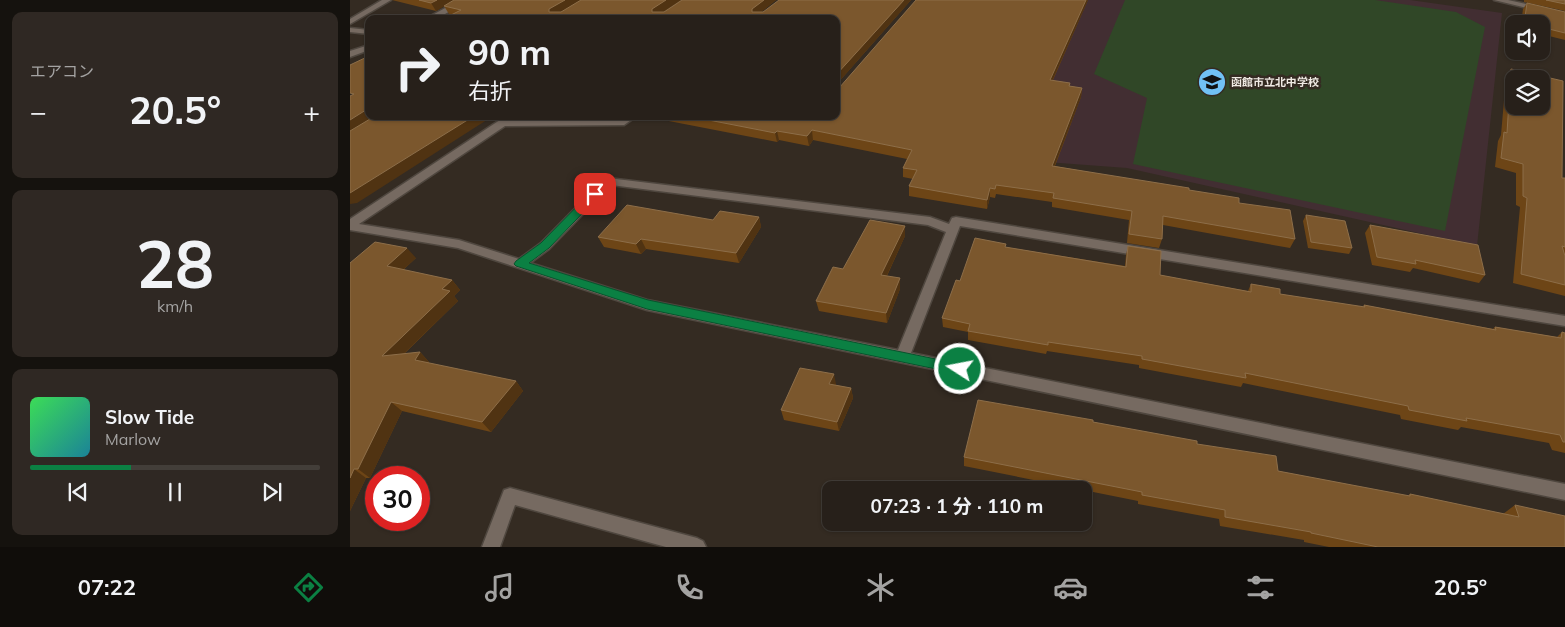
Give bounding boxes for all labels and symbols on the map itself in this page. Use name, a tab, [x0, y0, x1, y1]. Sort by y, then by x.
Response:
school or university icon: 函館市立北中学校	[1197, 67, 1227, 97]
place label: 函館市立北中学校	[1231, 75, 1319, 89]
pin	[574, 173, 616, 215]
position arrow	[933, 342, 985, 394]
speed limit sign: 30	[365, 466, 430, 531]

